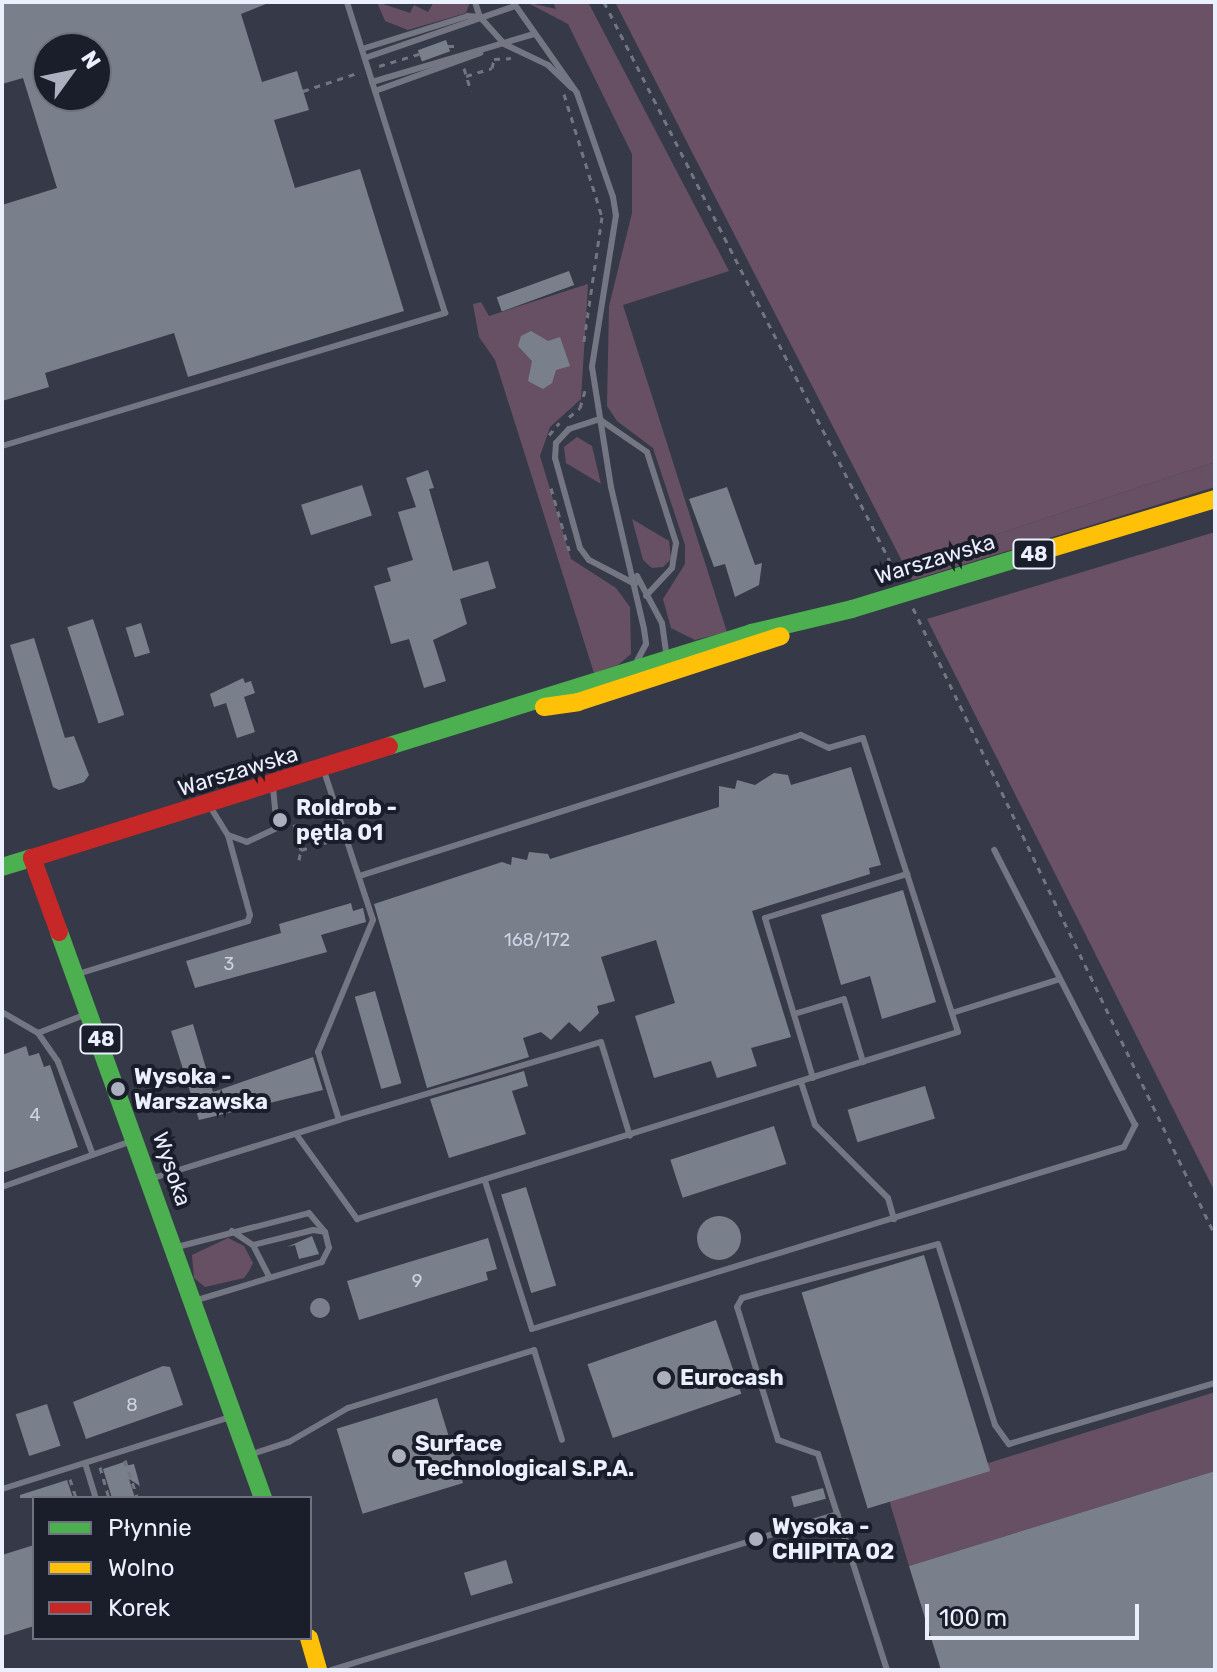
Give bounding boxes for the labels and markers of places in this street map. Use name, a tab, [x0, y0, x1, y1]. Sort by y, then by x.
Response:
place label: Roldrob - pętla 01	[296, 794, 397, 846]
marker: Roldrob - pętla 01	[271, 811, 289, 829]
place label: Wysoka - Warszawska	[134, 1063, 268, 1114]
marker: Wysoka - Warszawska	[109, 1080, 127, 1098]
place label: Eurocash	[680, 1365, 784, 1391]
marker: Eurocash	[655, 1369, 673, 1387]
place label: Surface Technological S.P.A.	[415, 1430, 634, 1482]
marker: Surface Technological S.P.A.	[390, 1447, 408, 1465]
place label: Wysoka - CHIPITA 02	[772, 1513, 895, 1564]
marker: Wysoka - CHIPITA 02	[747, 1530, 765, 1548]

